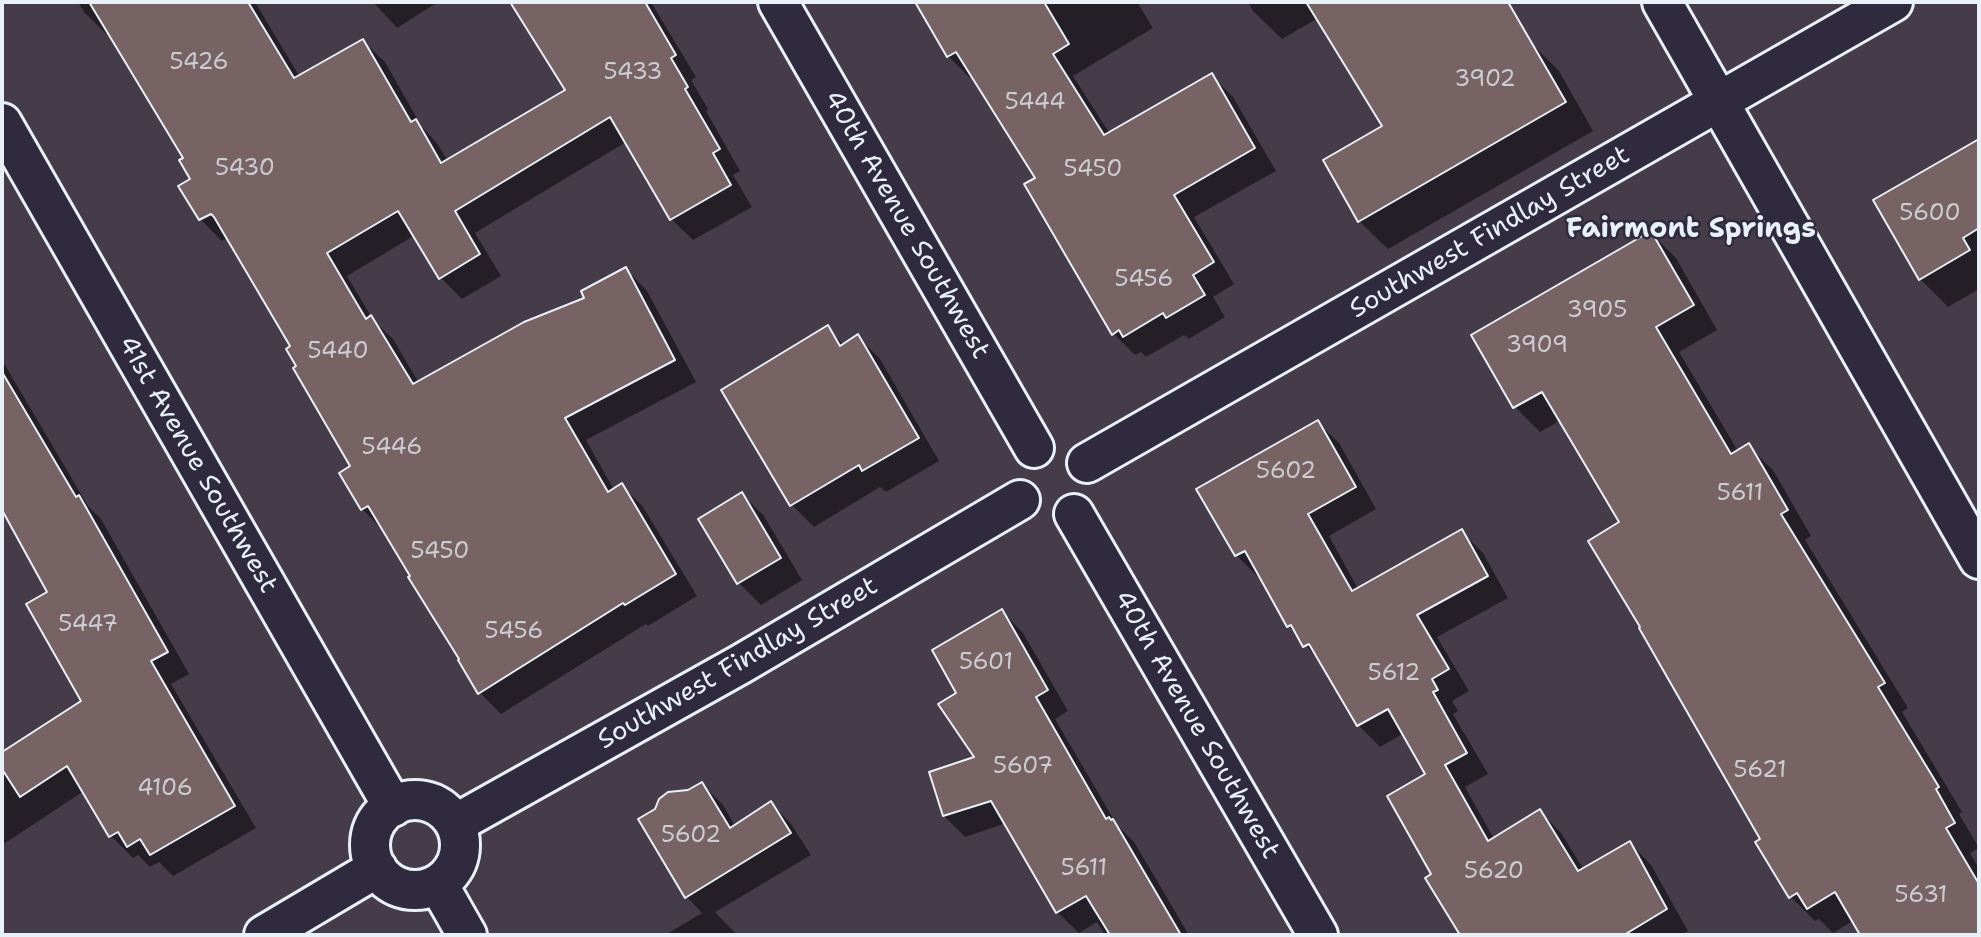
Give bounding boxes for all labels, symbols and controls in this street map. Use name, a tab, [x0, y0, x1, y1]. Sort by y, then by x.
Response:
house number: 5426	[169, 49, 229, 77]
house number: 5433	[604, 59, 662, 87]
house number: 3902	[1454, 66, 1516, 94]
street label: 40th Avenue Southwest	[816, 85, 996, 365]
house number: 5444	[1005, 89, 1065, 117]
street label: Southwest Findlay Street	[1345, 140, 1635, 326]
house number: 5430	[215, 155, 275, 183]
house number: 5450	[1064, 156, 1122, 184]
house number: 5600	[1899, 200, 1961, 228]
district label: Fairmont Springs	[1566, 213, 1816, 247]
house number: 5456	[1115, 266, 1173, 294]
house number: 3905	[1567, 297, 1627, 325]
street label: 41st Avenue Southwest	[111, 331, 283, 599]
house number: 3909	[1506, 332, 1568, 360]
house number: 5440	[307, 338, 369, 366]
house number: 5446	[362, 434, 422, 462]
house number: 5602	[1256, 458, 1316, 486]
house number: 5611	[1717, 480, 1763, 508]
house number: 5450	[411, 538, 469, 566]
street label: Southwest Findlay Street	[593, 571, 883, 757]
street label: 40th Avenue Southwest	[1106, 585, 1286, 865]
house number: 5447	[58, 611, 118, 639]
house number: 5456	[485, 618, 543, 646]
house number: 5601	[959, 649, 1013, 677]
house number: 5612	[1368, 660, 1420, 688]
house number: 5607	[993, 753, 1053, 781]
house number: 5621	[1734, 757, 1786, 785]
house number: 4106	[137, 775, 193, 803]
house number: 5602	[661, 822, 721, 850]
house number: 5611	[1061, 855, 1107, 883]
house number: 5620	[1464, 858, 1524, 886]
house number: 5631	[1895, 882, 1947, 910]

